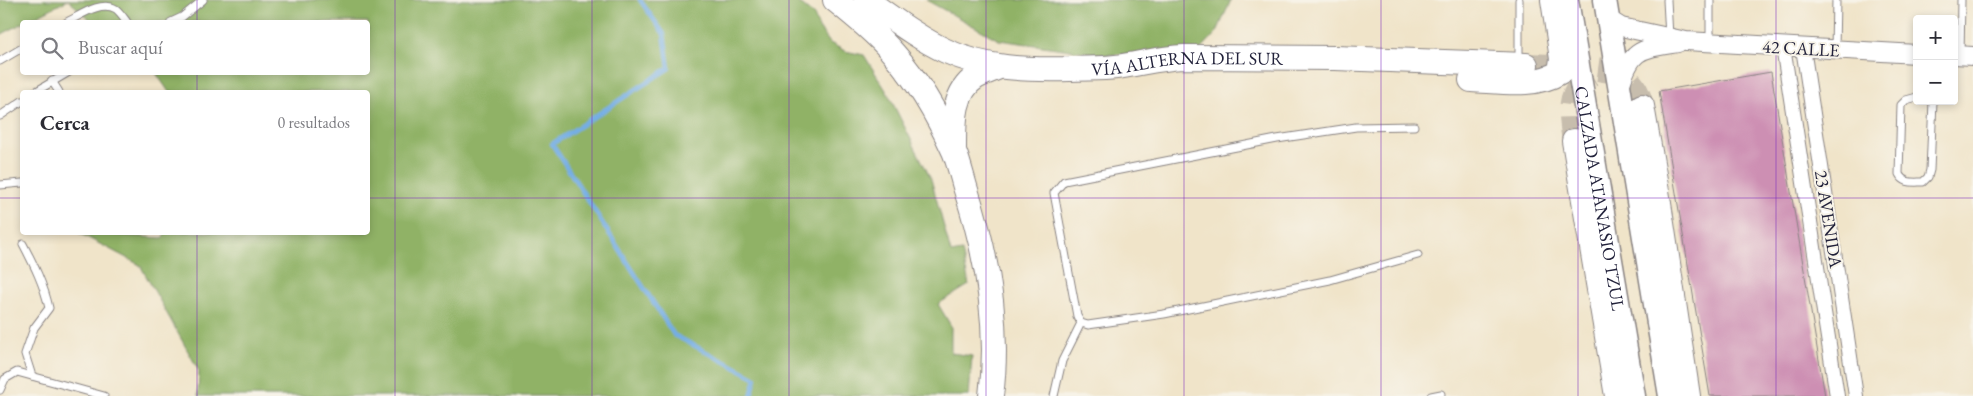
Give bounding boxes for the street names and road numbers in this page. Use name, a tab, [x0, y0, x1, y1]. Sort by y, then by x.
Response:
street label: 42 CALLE	[1762, 34, 1840, 62]
street label: VÍA ALTERNA DEL SUR	[1091, 45, 1283, 80]
street label: CALZADA ATANASIO TZUL	[1570, 84, 1631, 313]
street label: 23 AVENIDA	[1810, 168, 1848, 270]

